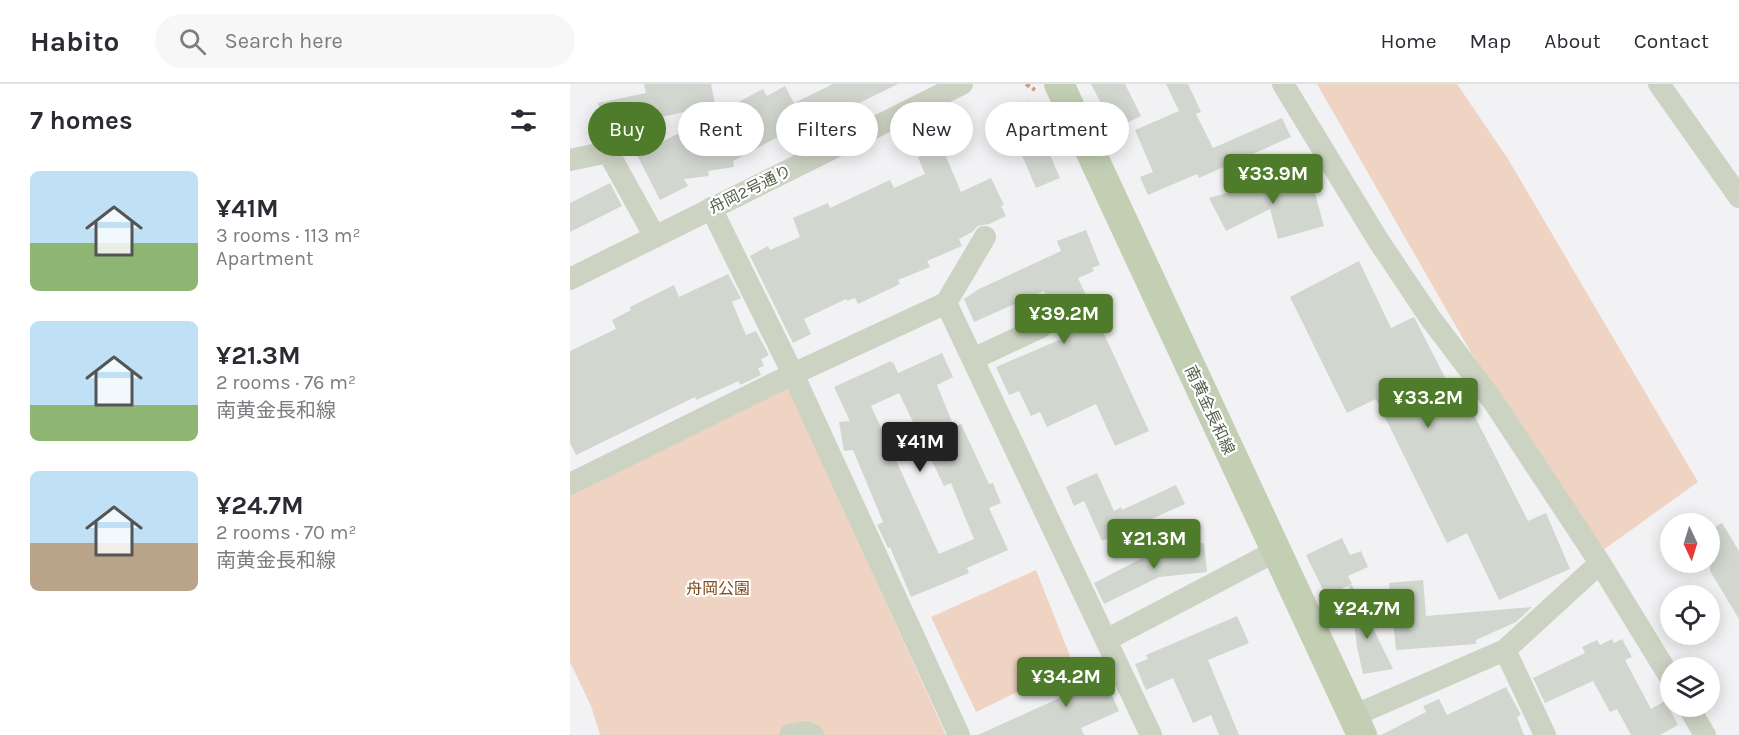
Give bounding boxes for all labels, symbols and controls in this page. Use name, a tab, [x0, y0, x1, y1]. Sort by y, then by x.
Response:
search box	[155, 14, 575, 68]
text: Habito	[30, 25, 119, 58]
icon: search	[176, 25, 209, 58]
text: Search here	[224, 28, 343, 54]
text: Home	[1381, 29, 1437, 53]
text: Map	[1470, 29, 1511, 53]
text: About	[1544, 29, 1601, 53]
text: Contact	[1634, 29, 1709, 53]
chip: Buy	[588, 102, 666, 156]
chip: Rent	[678, 102, 764, 156]
chip: Filters	[776, 102, 878, 156]
chip: New	[890, 102, 973, 156]
chip: Apartment	[985, 102, 1129, 156]
icon: filters	[507, 104, 540, 137]
text: 7 homes	[30, 105, 133, 136]
pin: ¥33.9M	[1224, 154, 1322, 205]
street label: 舟岡2号通り	[706, 161, 794, 217]
text: ¥33.9M	[1238, 162, 1308, 185]
text: ¥41M	[216, 193, 279, 224]
icon: home	[78, 195, 150, 267]
text: 3 rooms · 113 m²	[216, 224, 360, 247]
text: Apartment	[216, 247, 314, 270]
pin: ¥39.2M	[1015, 294, 1113, 345]
text: ¥39.2M	[1029, 302, 1099, 325]
text: ¥21.3M	[216, 340, 301, 371]
icon: home	[78, 345, 150, 417]
street label: 南黄金長和線	[1181, 362, 1239, 458]
text: 2 rooms · 76 m²	[216, 371, 356, 394]
pin: ¥33.2M	[1379, 378, 1477, 429]
text: ¥33.2M	[1393, 386, 1463, 409]
text: 南黄金長和線	[216, 399, 336, 422]
pin: ¥41M	[884, 422, 956, 473]
text: ¥41M	[896, 430, 944, 453]
text: ¥24.7M	[216, 490, 304, 521]
icon: home	[78, 495, 150, 567]
north arrow	[1660, 513, 1720, 573]
map controls	[1660, 513, 1720, 717]
pin: ¥21.3M	[1105, 519, 1203, 570]
text: 2 rooms · 70 m²	[216, 521, 356, 544]
text: ¥21.3M	[1121, 527, 1187, 550]
text: 南黄金長和線	[216, 549, 336, 572]
park label: 舟岡公園	[686, 579, 750, 598]
button: locate	[1660, 585, 1720, 645]
pin: ¥24.7M	[1318, 589, 1416, 640]
text: ¥24.7M	[1333, 597, 1401, 620]
pin: ¥34.2M	[1017, 657, 1115, 708]
button: layers	[1660, 657, 1720, 717]
text: ¥34.2M	[1031, 665, 1101, 688]

